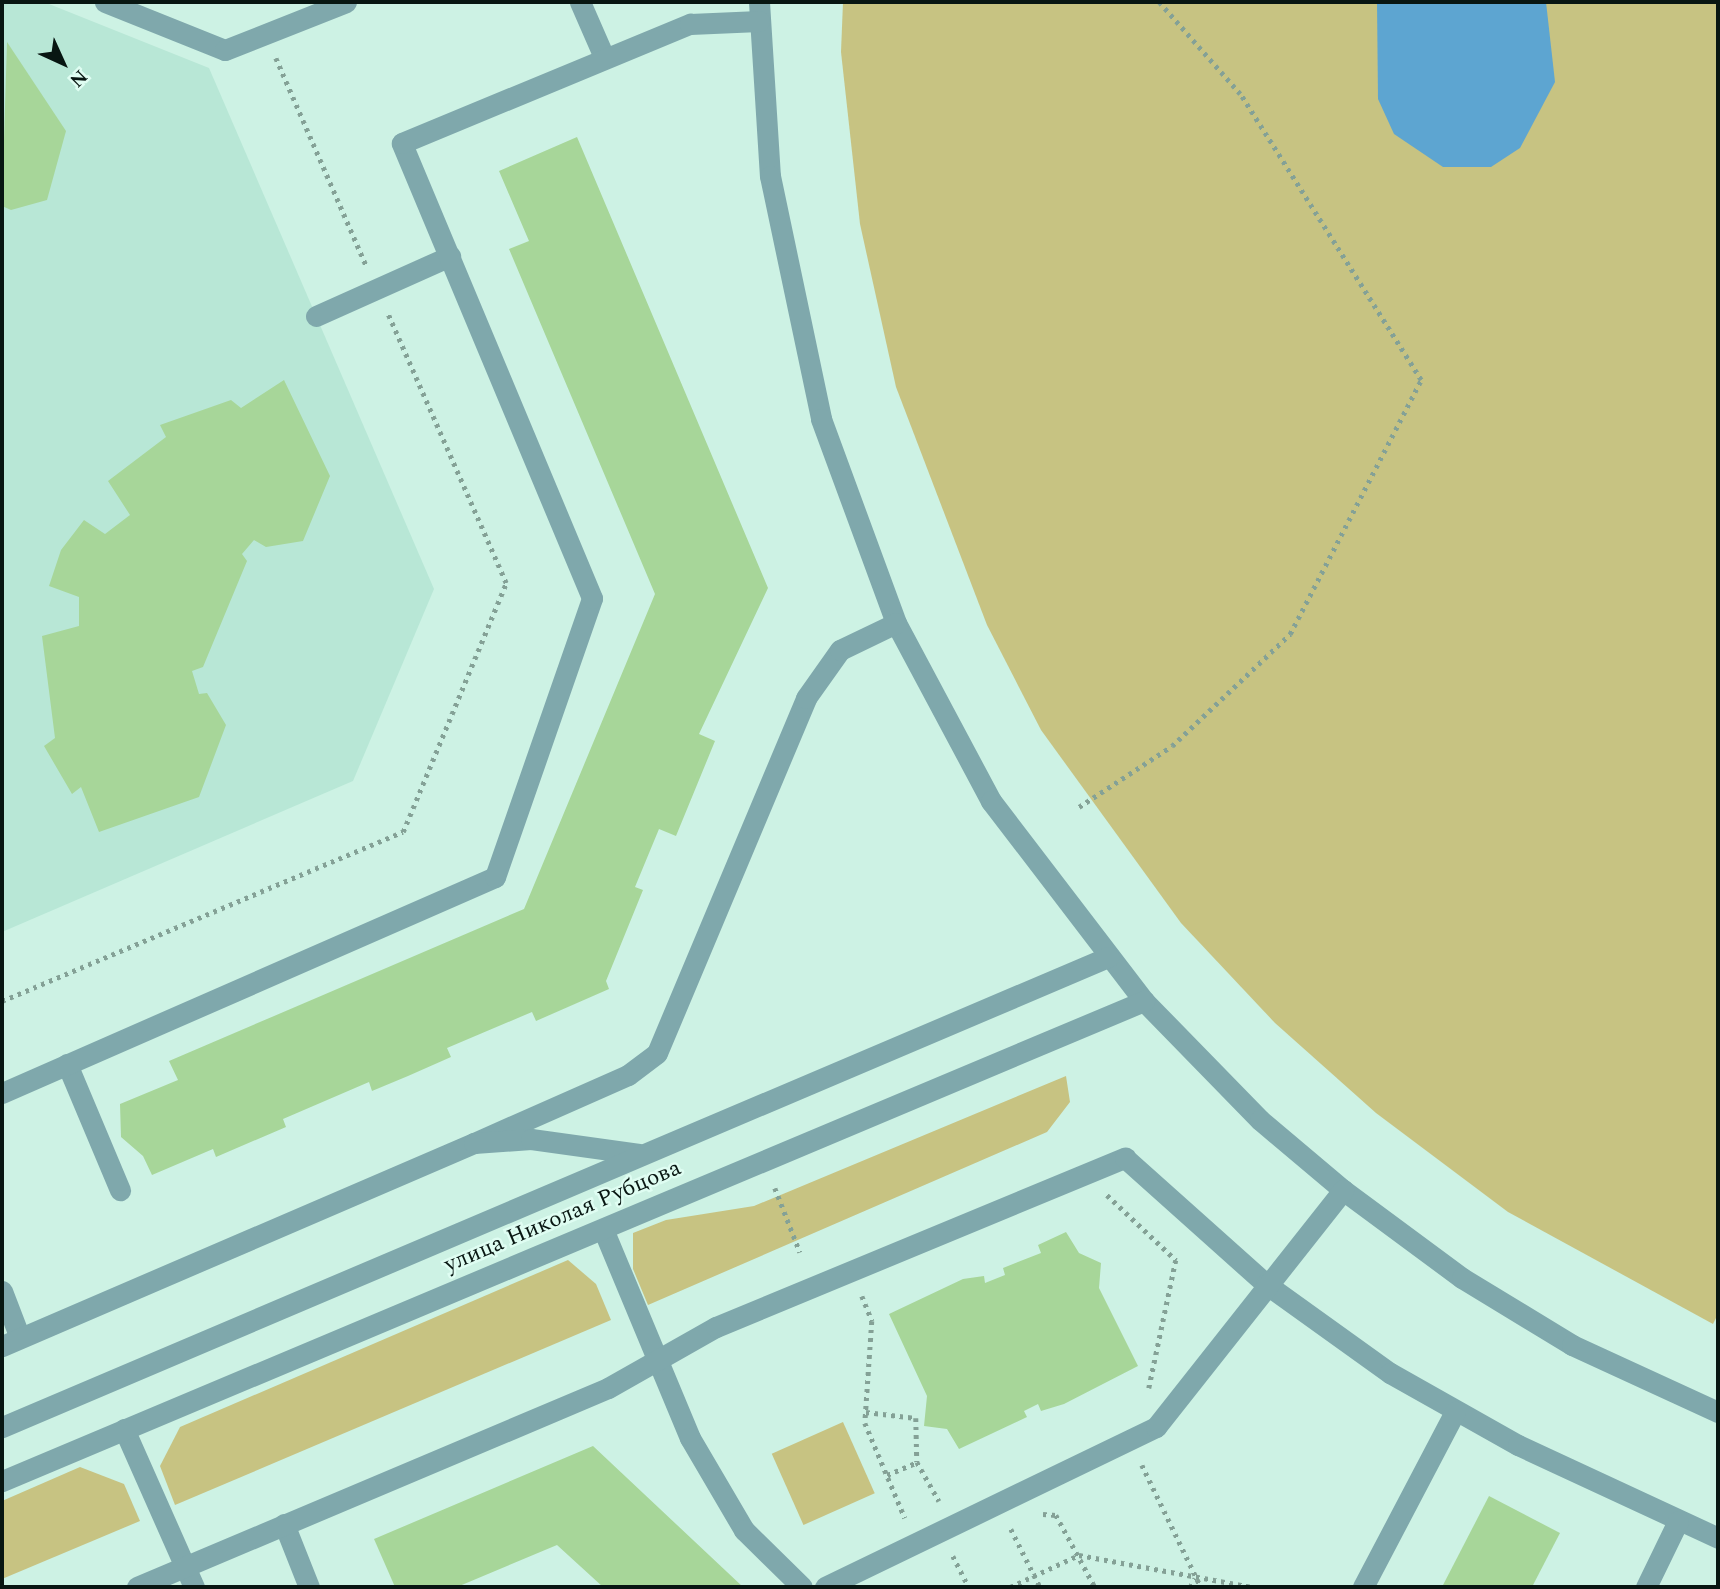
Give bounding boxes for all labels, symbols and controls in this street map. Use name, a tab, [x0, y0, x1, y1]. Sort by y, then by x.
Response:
north arrow	[28, 28, 98, 98]
text: N	[62, 62, 94, 94]
street label: улица Николая Рубцова	[440, 1155, 686, 1279]

